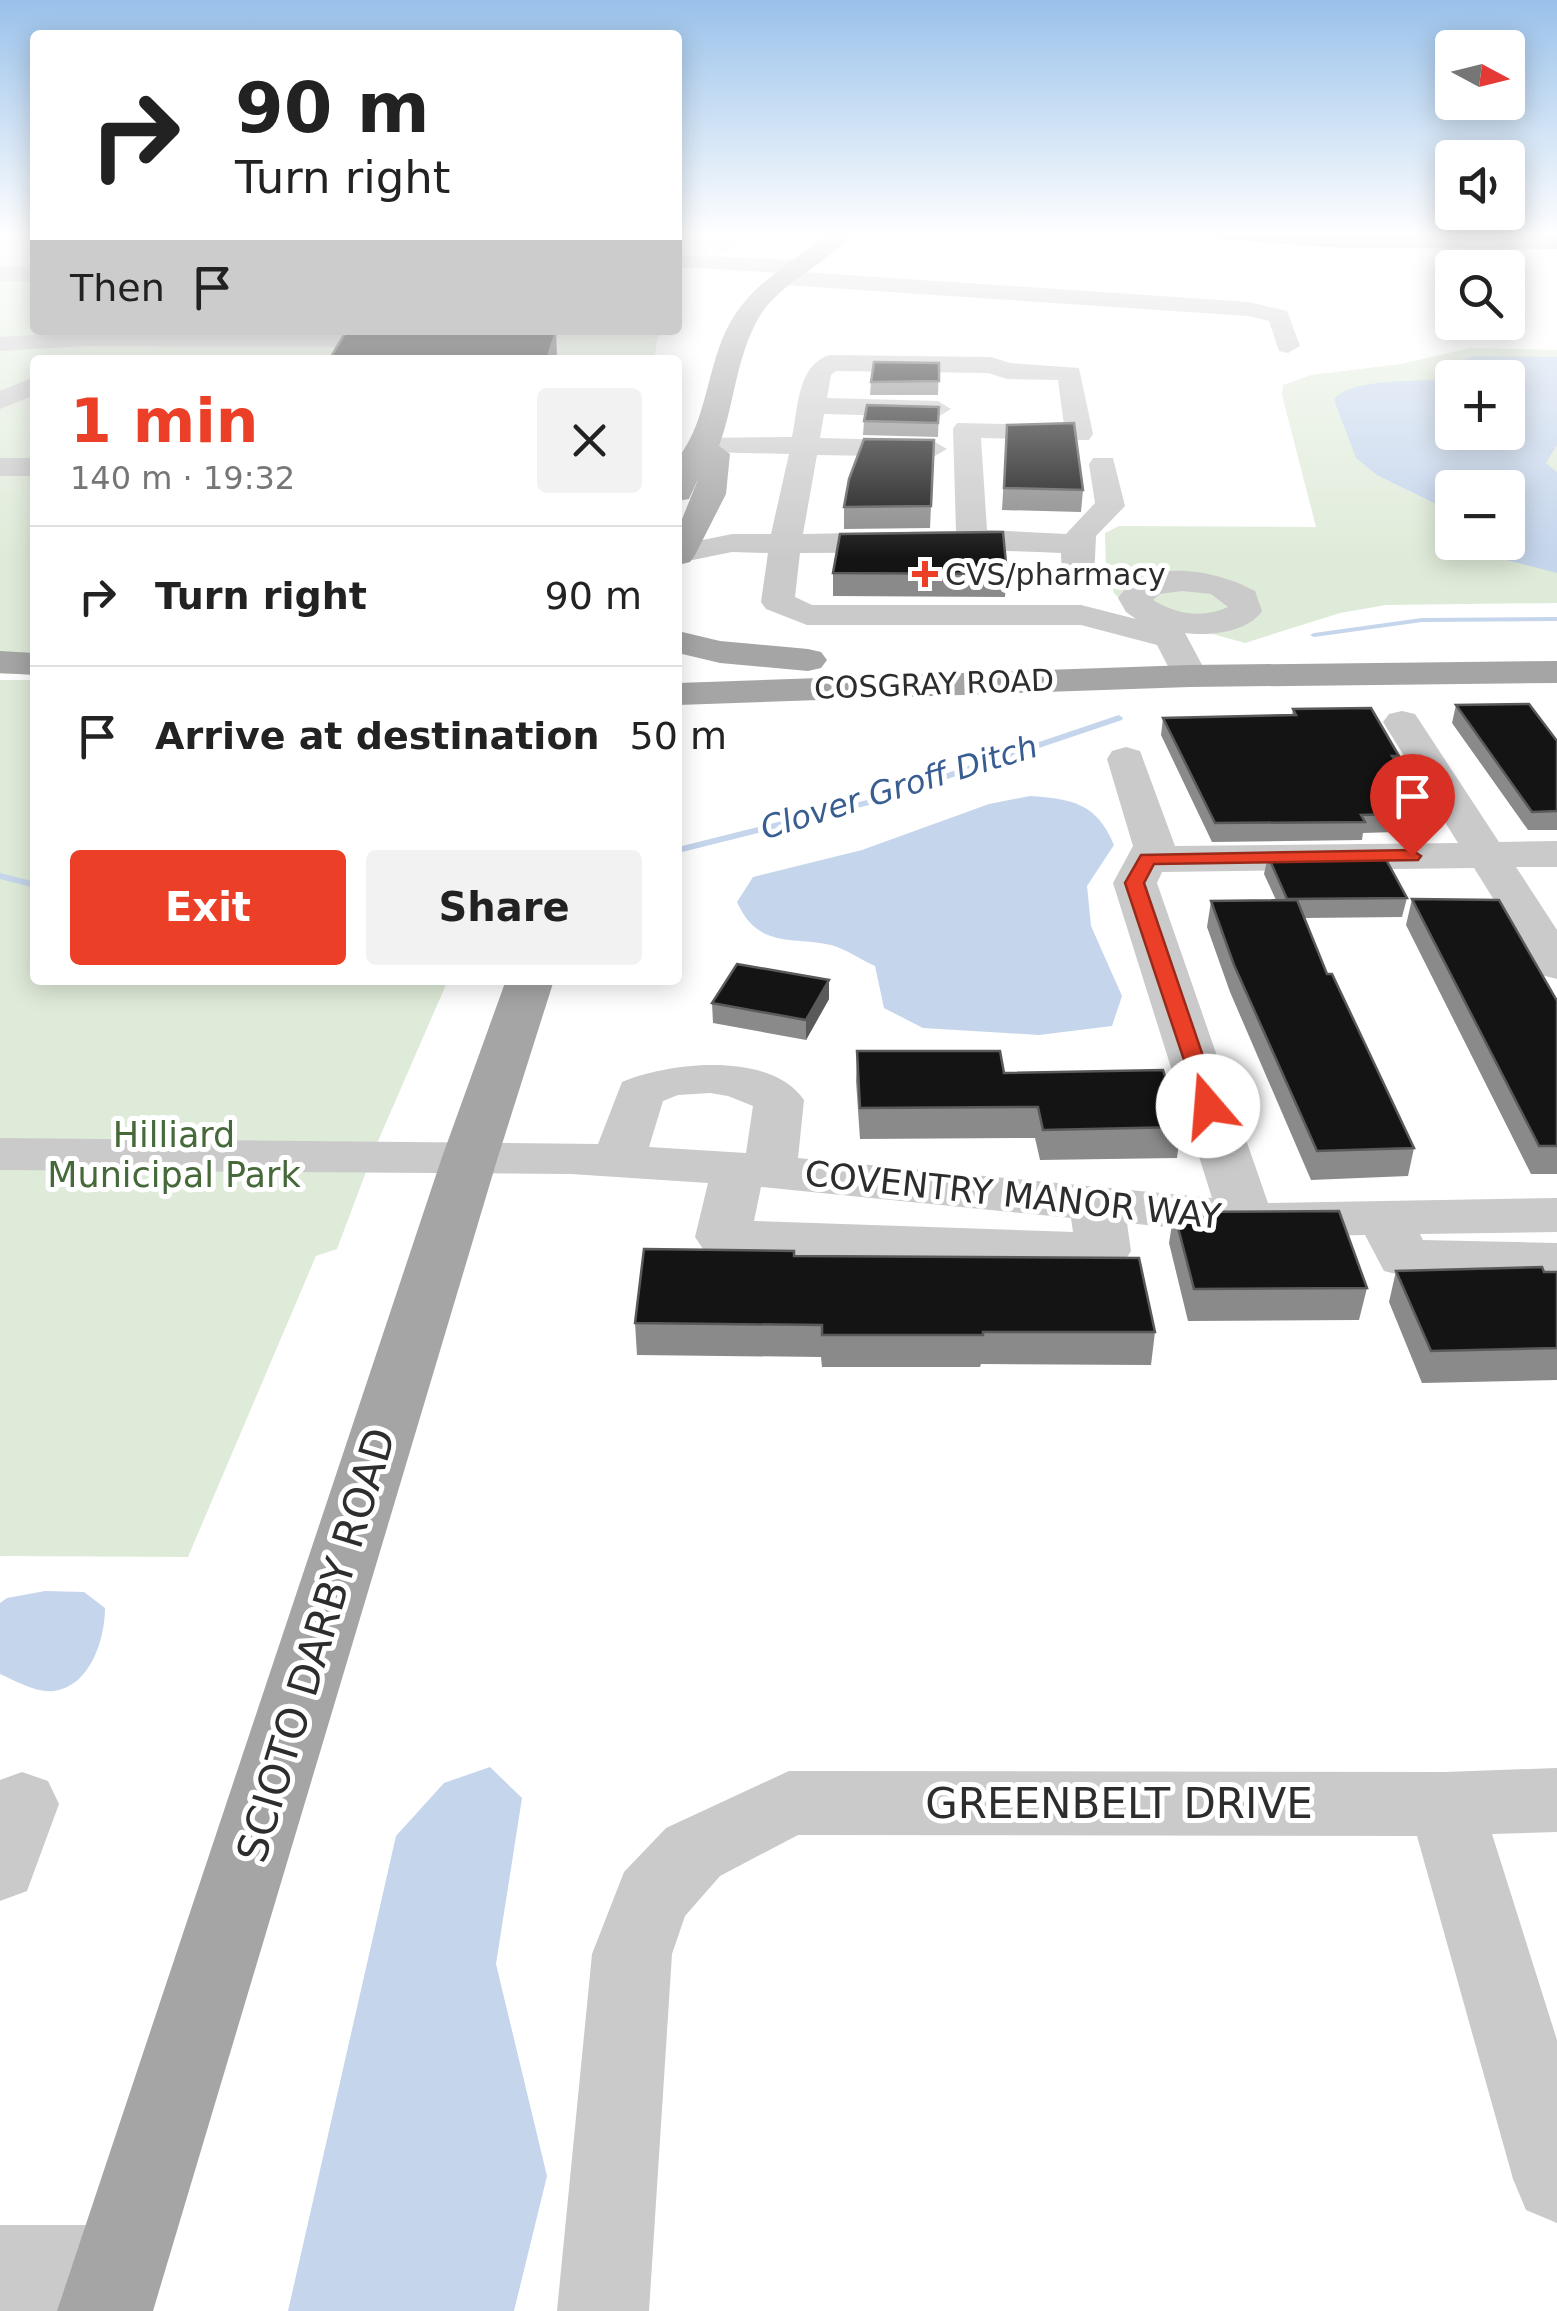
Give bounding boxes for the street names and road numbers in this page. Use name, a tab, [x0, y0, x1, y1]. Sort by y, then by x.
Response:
street label: COSGRAY ROAD	[813, 662, 1055, 706]
street label: COVENTRY MANOR WAY	[803, 1153, 1224, 1237]
street label: SCIOTO DARBY ROAD	[227, 1422, 405, 1868]
street label: GREENBELT DRIVE	[925, 1779, 1313, 1828]

